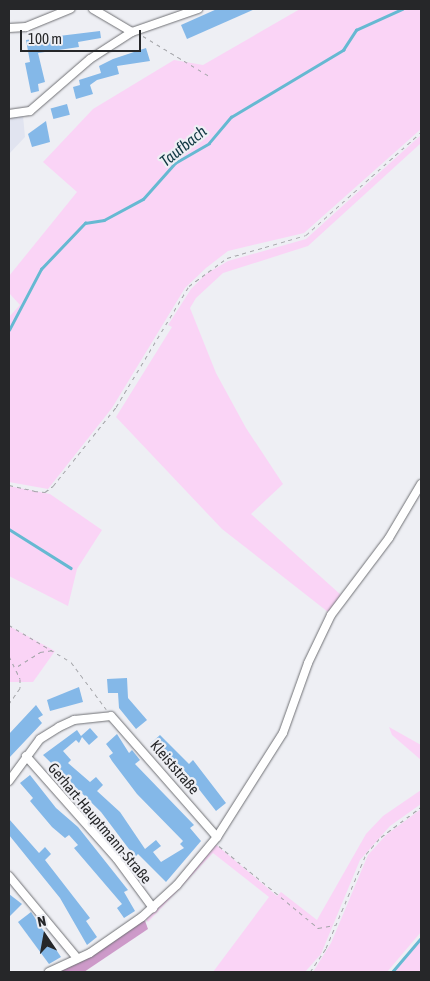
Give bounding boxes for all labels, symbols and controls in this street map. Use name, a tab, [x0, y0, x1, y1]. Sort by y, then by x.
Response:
scale bar	[22, 20, 144, 52]
text: 100 m	[28, 30, 62, 47]
water label: Taufbach	[156, 121, 210, 171]
street label: Kleiststraße	[147, 736, 203, 798]
street label: Gerhart-Hauptmann-Straße	[44, 759, 156, 887]
north arrow	[20, 911, 70, 961]
text: N	[36, 913, 48, 930]

